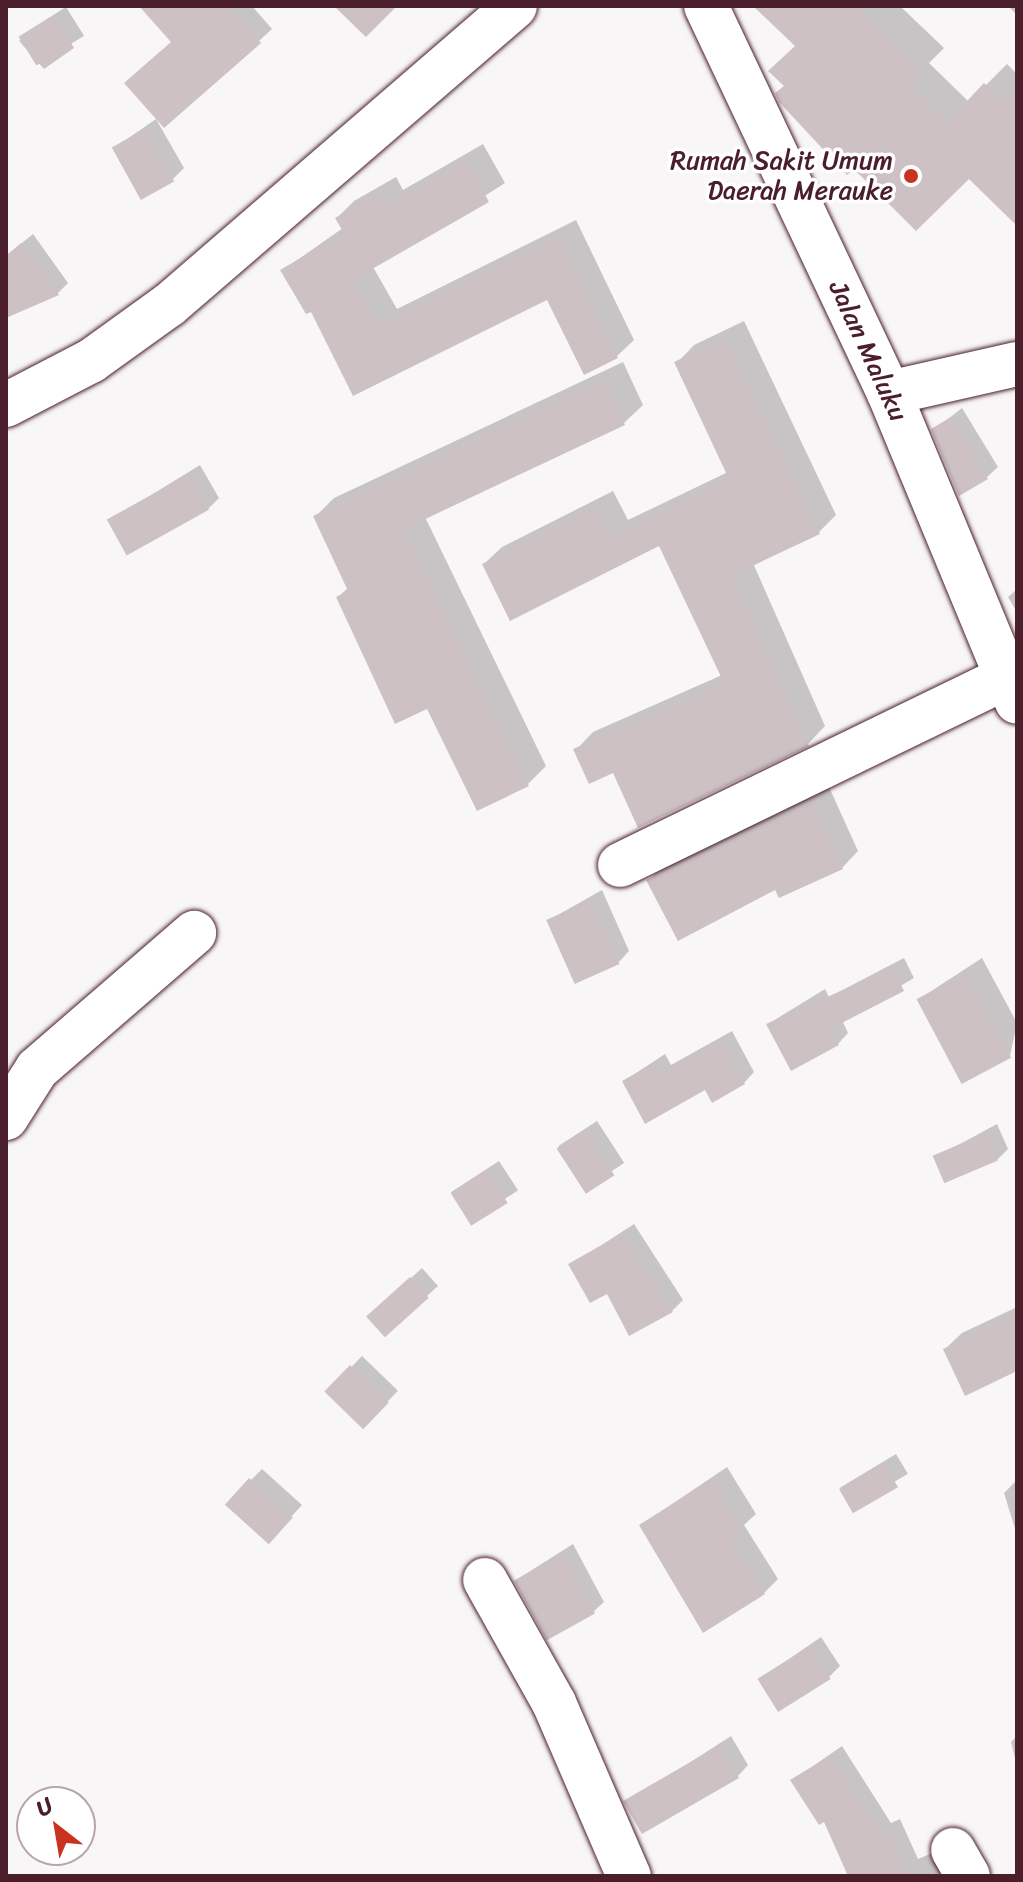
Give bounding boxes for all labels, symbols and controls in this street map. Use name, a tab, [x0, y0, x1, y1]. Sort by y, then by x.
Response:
place label: Rumah Sakit Umum Daerah Merauke	[670, 145, 893, 206]
marker: Rumah Sakit Umum Daerah Merauke	[900, 165, 922, 187]
street label: Jalan Maluku	[822, 277, 914, 425]
north arrow	[16, 1786, 96, 1866]
text: U	[28, 1786, 61, 1827]

